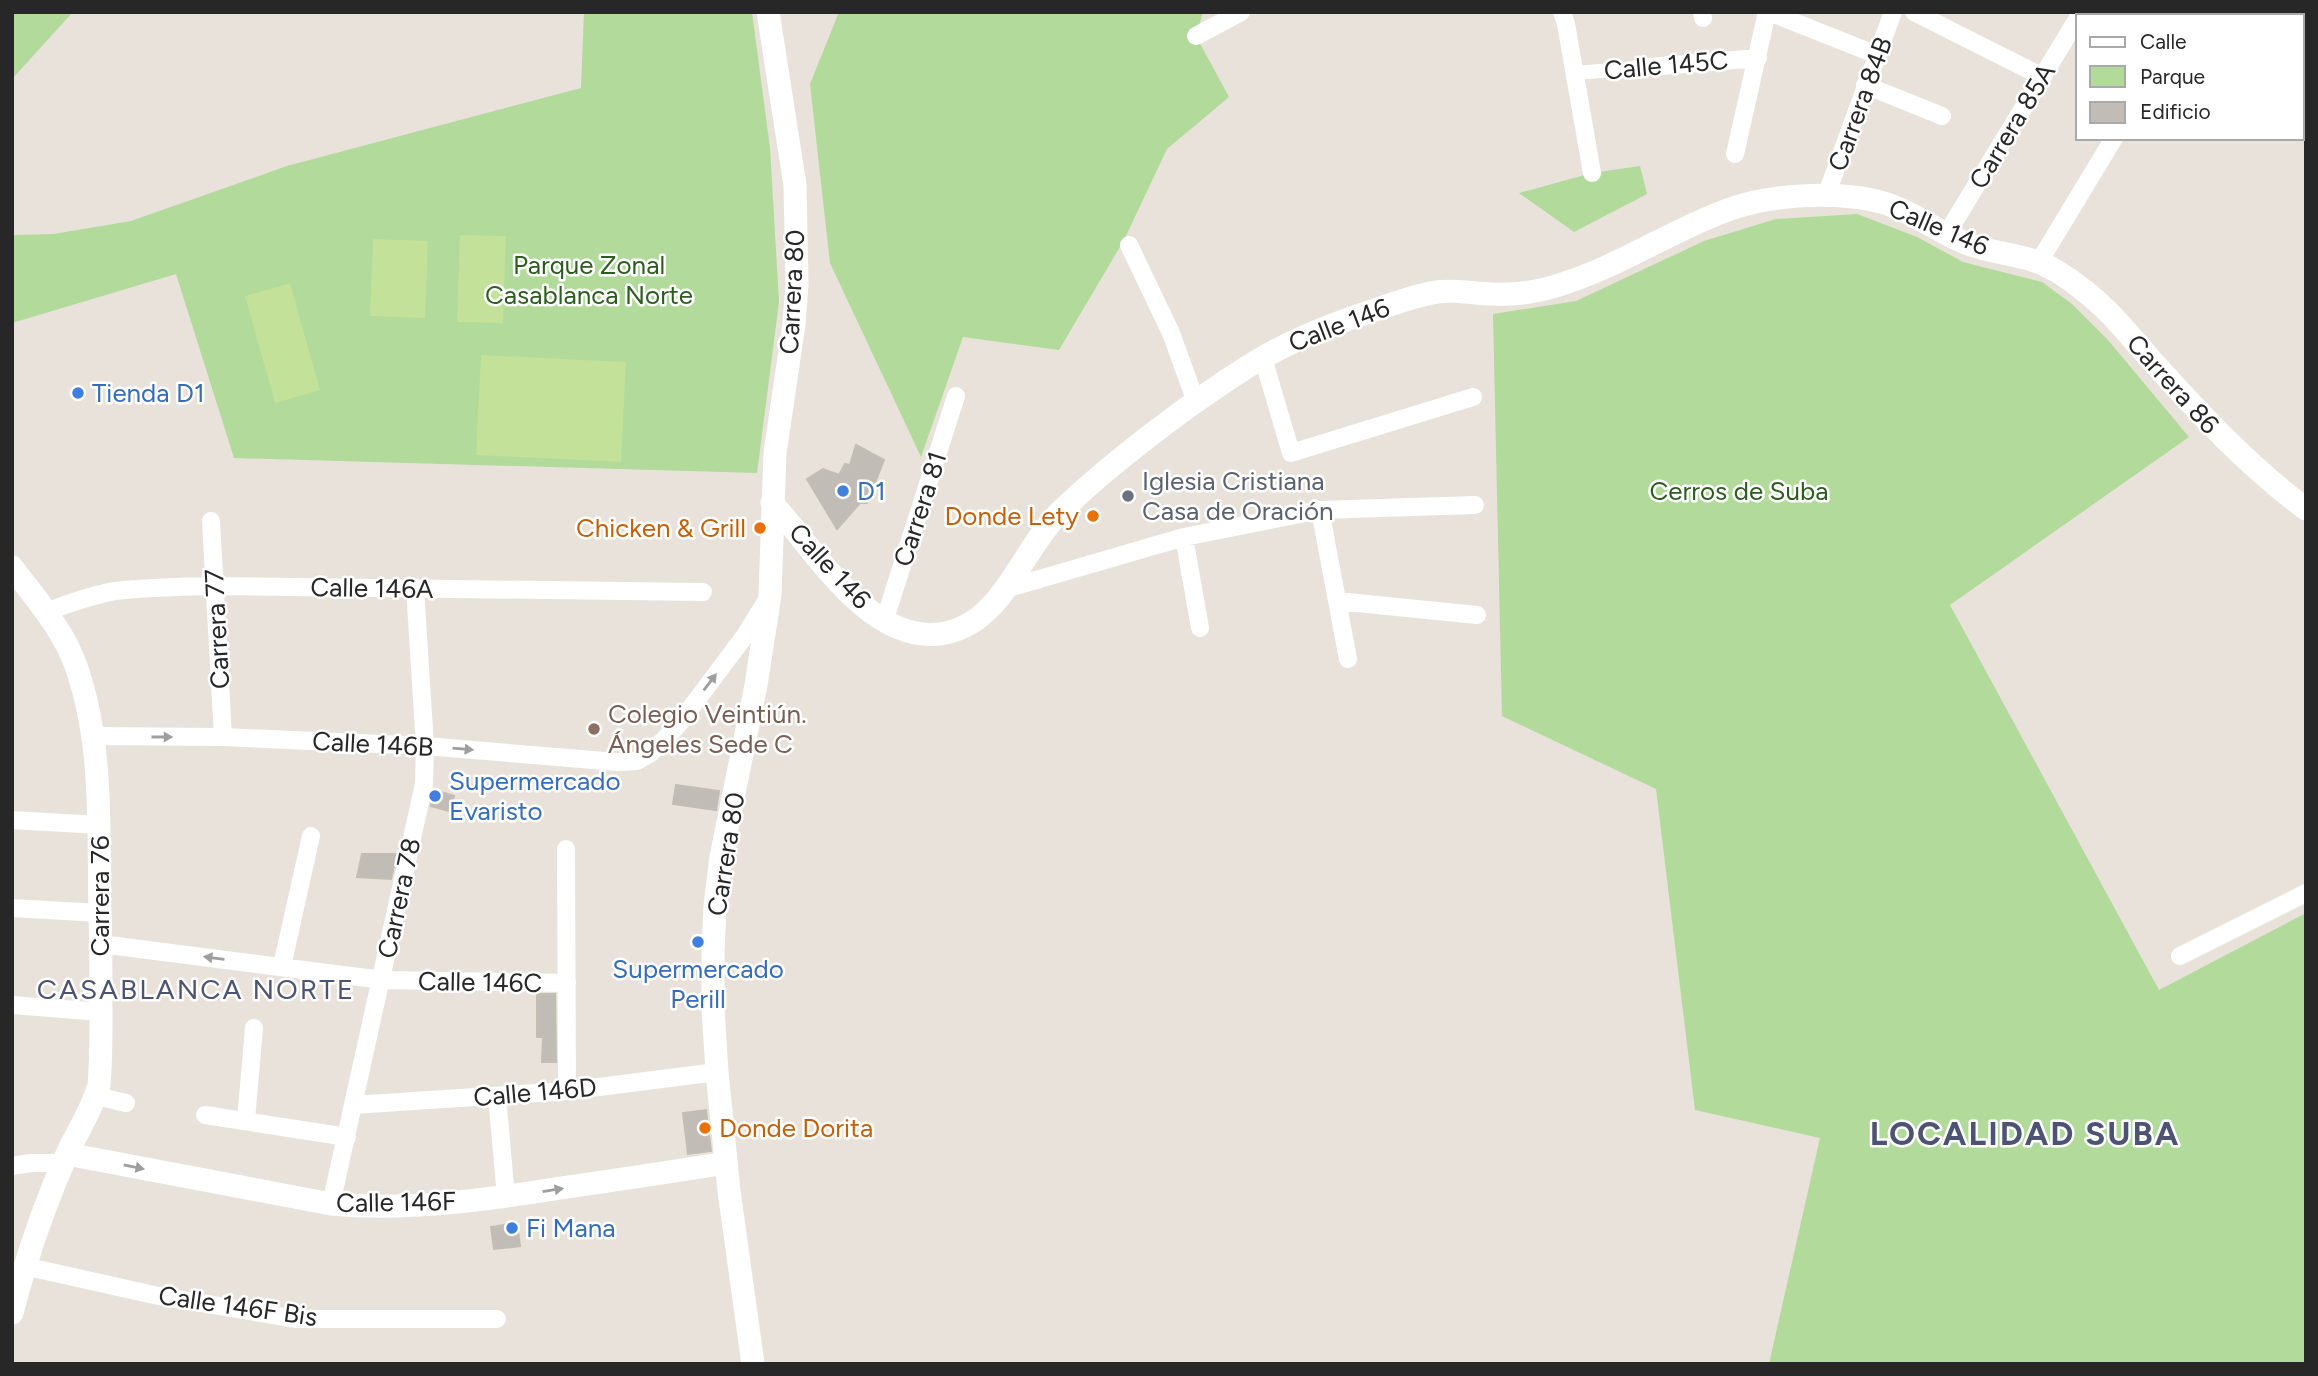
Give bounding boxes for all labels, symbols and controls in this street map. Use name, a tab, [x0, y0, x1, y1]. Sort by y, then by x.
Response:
legend	[2076, 14, 2304, 140]
text: Calle	[2140, 29, 2187, 54]
street label: Carrera 84B	[1821, 33, 1899, 175]
street label: Calle 145C	[1603, 44, 1729, 86]
street label: Carrera 85A	[1962, 57, 2062, 195]
text: Parque	[2140, 64, 2205, 89]
text: Edificio	[2140, 99, 2211, 124]
street label: Calle 146	[1884, 192, 1994, 262]
street label: Carrera 80	[773, 229, 811, 355]
park label: Parque Zonal Casablanca Norte	[485, 249, 693, 311]
street label: Calle 146	[1284, 291, 1394, 359]
street label: Carrera 86	[2120, 328, 2226, 440]
place label: Tienda D1	[92, 377, 205, 409]
marker: Tienda D1	[70, 385, 86, 401]
street label: Carrera 81	[886, 447, 954, 571]
place label: Iglesia Cristiana Casa de Oración	[1142, 465, 1334, 527]
place label: D1	[857, 475, 886, 507]
park label: Cerros de Suba	[1650, 475, 1828, 507]
marker: D1	[835, 483, 851, 499]
marker: Iglesia Cristiana Casa de Oración	[1120, 488, 1136, 504]
place label: Donde Lety	[944, 500, 1079, 532]
marker: Donde Lety	[1085, 508, 1101, 524]
place label: Chicken & Grill	[576, 512, 746, 544]
street label: Calle 146	[782, 516, 878, 616]
marker: Chicken & Grill	[752, 520, 768, 536]
street label: Carrera 77	[198, 568, 236, 690]
street label: Calle 146A	[310, 571, 434, 605]
one-way arrow	[703, 673, 717, 691]
place label: Colegio Veintiún. Ángeles Sede C	[608, 698, 807, 760]
marker: Colegio Veintiún. Ángeles Sede C	[586, 721, 602, 737]
street label: Calle 146B	[311, 725, 435, 763]
one-way arrow	[151, 731, 173, 743]
one-way arrow	[452, 744, 474, 755]
place label: Supermercado Evaristo	[449, 765, 621, 827]
marker: Supermercado Evaristo	[427, 788, 443, 804]
street label: Carrera 80	[700, 790, 752, 918]
street label: Carrera 78	[371, 835, 427, 961]
street label: Carrera 76	[84, 836, 116, 956]
marker: Supermercado Perill	[690, 934, 706, 950]
one-way arrow	[203, 953, 225, 964]
place label: Supermercado Perill	[612, 953, 784, 1015]
street label: Calle 146C	[418, 965, 542, 999]
district label: CASABLANCA NORTE	[37, 972, 355, 1006]
street label: Calle 146D	[472, 1071, 598, 1113]
place label: Donde Dorita	[719, 1112, 873, 1144]
district label: LOCALIDAD SUBA	[1870, 1114, 2180, 1153]
marker: Donde Dorita	[697, 1120, 713, 1136]
one-way arrow	[123, 1162, 145, 1173]
one-way arrow	[542, 1184, 564, 1195]
street label: Calle 146F	[336, 1185, 456, 1219]
place label: Fi Mana	[526, 1212, 616, 1244]
marker: Fi Mana	[504, 1220, 520, 1236]
street label: Calle 146F Bis	[156, 1279, 320, 1333]

